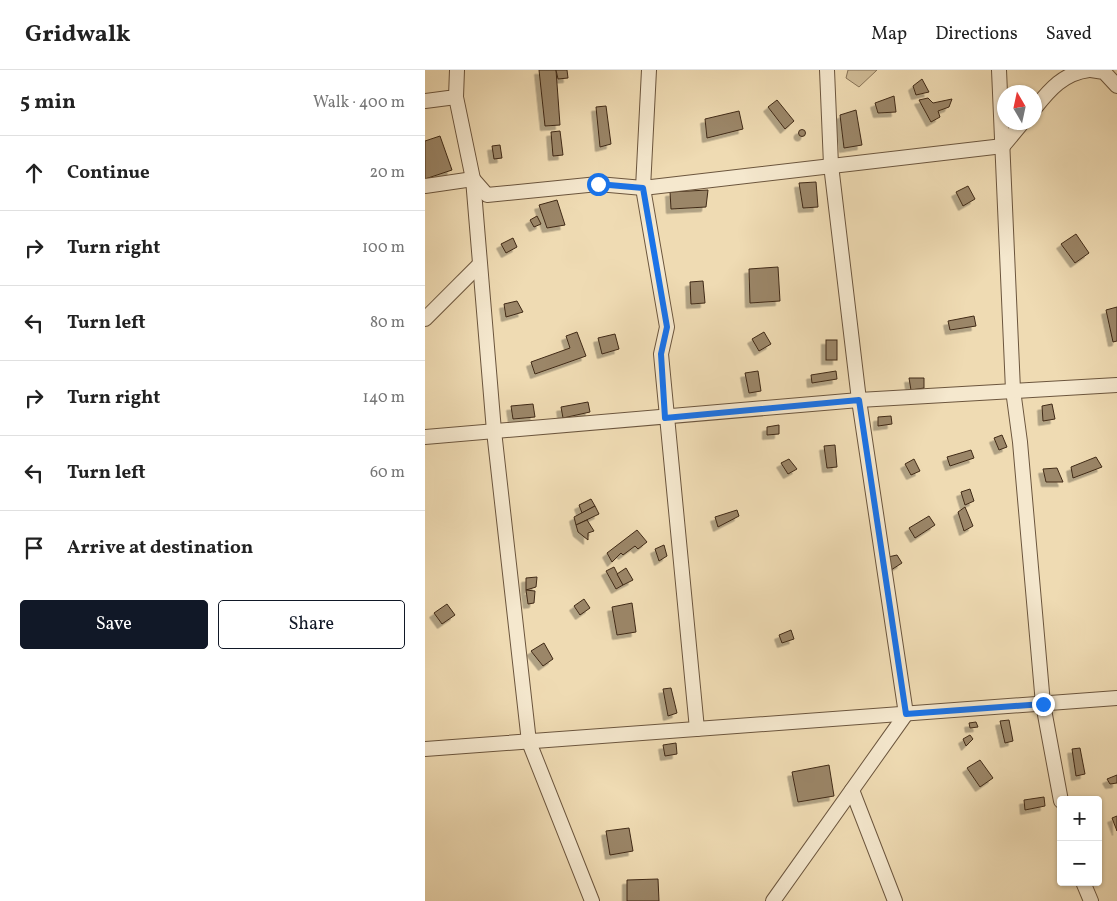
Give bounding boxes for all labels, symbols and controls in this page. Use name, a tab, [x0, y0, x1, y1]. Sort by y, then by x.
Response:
text: Gridwalk	[25, 18, 131, 52]
text: Map	[871, 22, 907, 47]
text: Directions	[935, 22, 1018, 47]
text: Saved	[1046, 22, 1092, 47]
north arrow	[997, 85, 1042, 130]
text: 5 min	[20, 88, 76, 117]
text: Walk · 400 m	[313, 92, 405, 114]
icon: ahead	[20, 159, 48, 187]
text: Continue	[67, 160, 150, 186]
text: 20 m	[370, 162, 405, 184]
route start	[587, 173, 610, 196]
icon: right	[20, 234, 48, 262]
text: Turn right	[67, 235, 160, 261]
text: 100 m	[362, 237, 405, 259]
icon: left	[20, 309, 48, 337]
text: Turn left	[67, 310, 146, 336]
text: 80 m	[370, 312, 405, 334]
icon: right	[20, 384, 48, 412]
text: Turn right	[67, 385, 160, 411]
text: 140 m	[363, 387, 405, 409]
icon: left	[20, 459, 48, 487]
text: Turn left	[67, 460, 146, 486]
text: 60 m	[370, 462, 405, 484]
icon: arrive	[20, 534, 48, 562]
text: Arrive at destination	[67, 535, 253, 561]
button: Save	[20, 600, 208, 649]
button: Share	[218, 600, 405, 649]
route end	[1032, 693, 1055, 716]
map controls	[1057, 796, 1102, 886]
button: +	[1057, 796, 1102, 841]
button: −	[1057, 841, 1102, 886]

